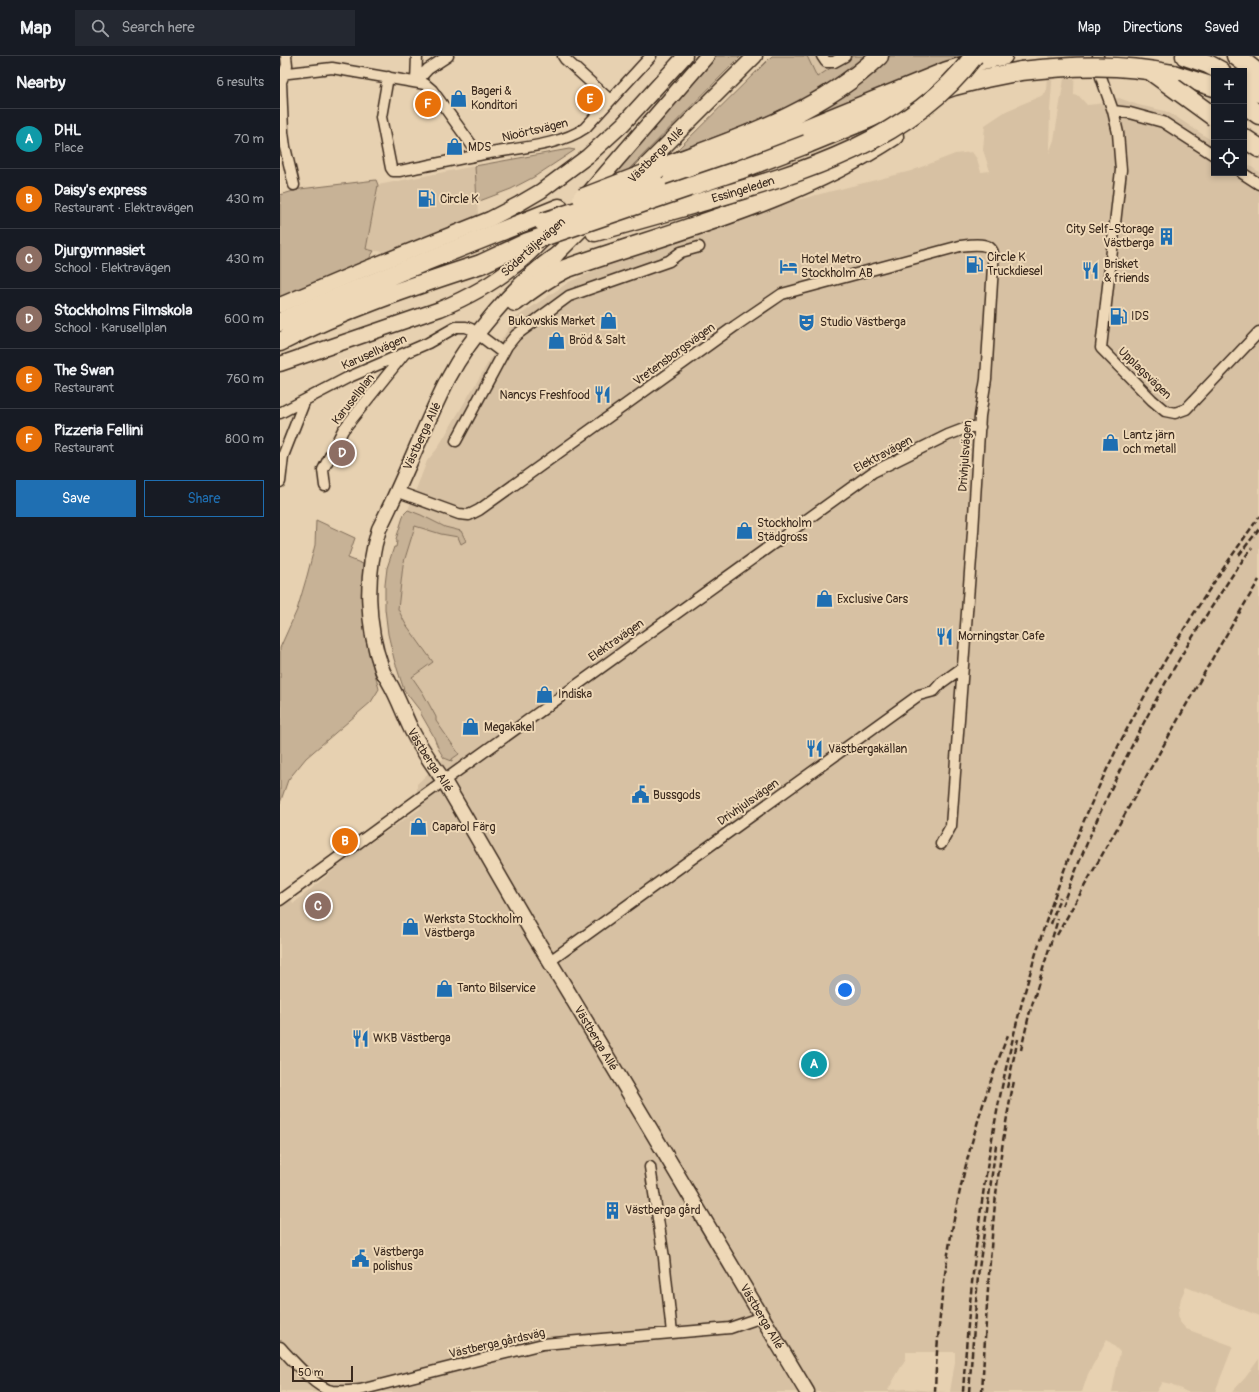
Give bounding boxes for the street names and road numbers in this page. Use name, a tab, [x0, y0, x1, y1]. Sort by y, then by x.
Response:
street label: Nioörtsvägen	[501, 116, 570, 145]
street label: Västberga Allé	[625, 124, 688, 187]
street label: Essingeleden	[710, 173, 777, 207]
street label: Södertäljevägen	[498, 214, 569, 280]
street label: Vretensborgsvägen	[631, 320, 718, 389]
street label: Karusellvägen	[339, 331, 409, 373]
street label: Upplagsvägen	[1115, 344, 1175, 403]
street label: Karusellplan	[329, 371, 378, 428]
street label: Västberga Allé	[400, 400, 445, 473]
street label: Drivhjulsvägen	[956, 420, 975, 492]
street label: Elektravägen	[851, 433, 915, 476]
street label: Elektravägen	[586, 616, 647, 665]
street label: Västberga Allé	[404, 726, 456, 795]
street label: Drivhjulsvägen	[715, 776, 782, 829]
street label: Västberga Allé	[570, 1003, 621, 1074]
street label: Västberga Allé	[736, 1282, 787, 1352]
street label: Västberga gårdsväg	[448, 1325, 547, 1362]

